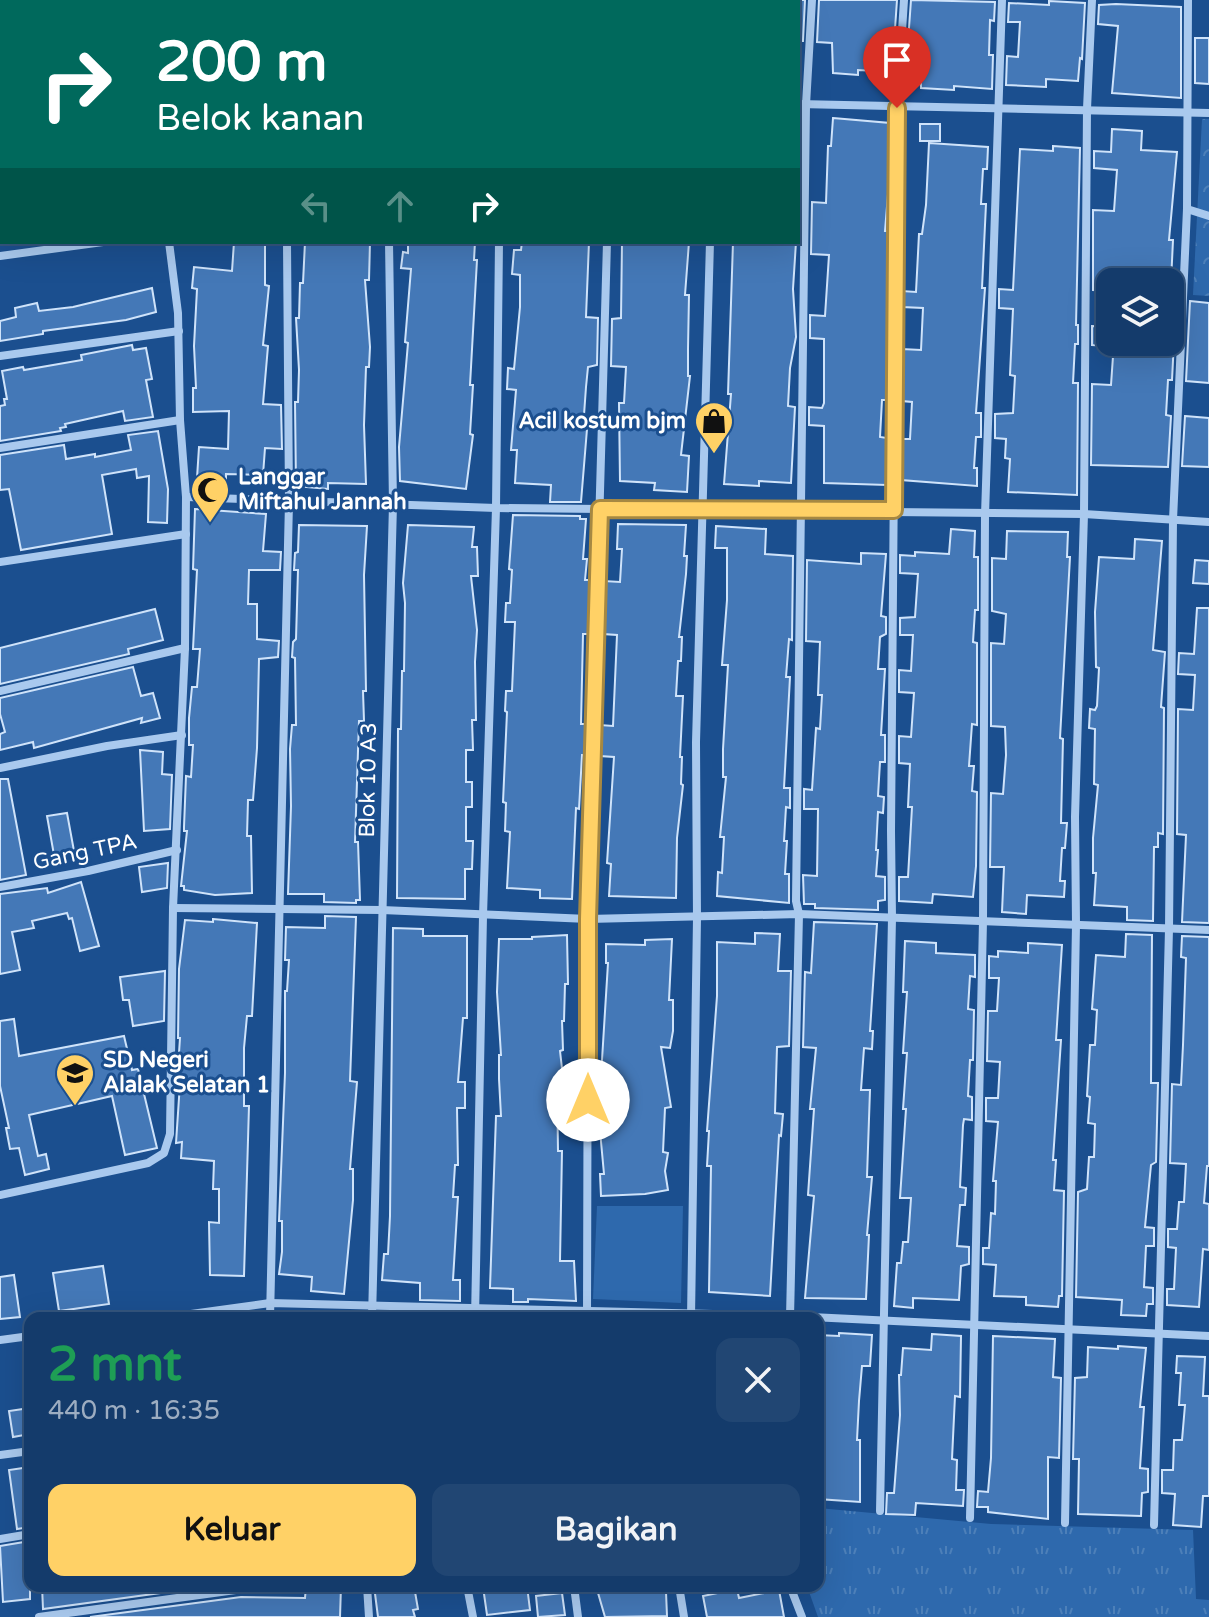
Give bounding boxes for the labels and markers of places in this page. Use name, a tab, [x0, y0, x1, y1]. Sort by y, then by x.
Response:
pin	[863, 26, 931, 108]
shop icon: Acil kostum bjm	[693, 400, 735, 455]
place label: Acil kostum bjm	[518, 408, 686, 434]
place label: Langgar Miftahul Jannah	[238, 464, 407, 515]
mosque icon: Langgar Miftahul Jannah	[189, 469, 231, 524]
place label: SD Negeri Alalak Selatan 1	[103, 1047, 270, 1098]
school or university icon: SD Negeri Alalak Selatan 1	[54, 1052, 96, 1107]

